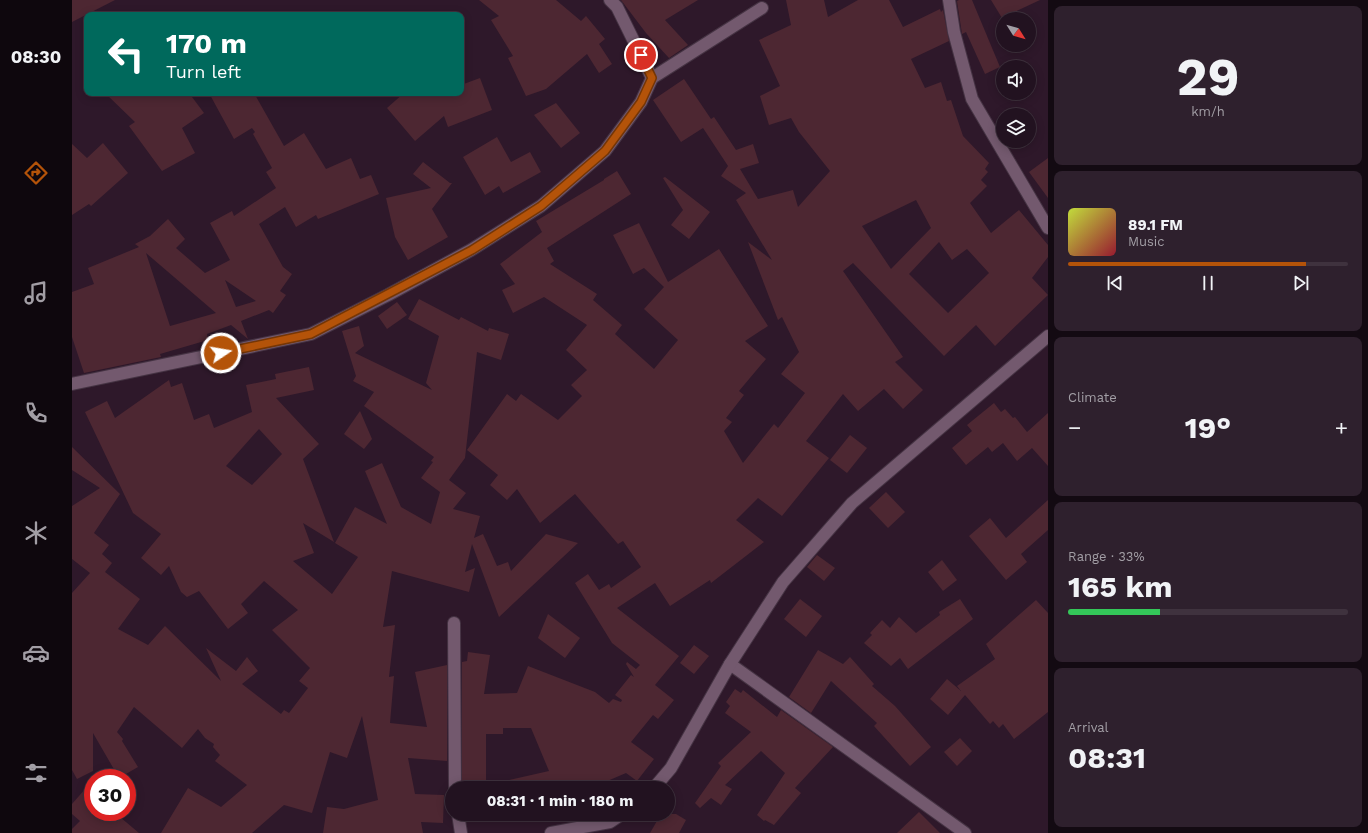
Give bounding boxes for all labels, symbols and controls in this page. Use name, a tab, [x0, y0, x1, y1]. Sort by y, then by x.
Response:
north arrow	[996, 12, 1036, 52]
map controls	[996, 12, 1036, 148]
text: 170 m	[166, 27, 247, 60]
icon: left	[100, 28, 152, 80]
pin	[624, 38, 658, 72]
icon: arrive	[630, 44, 652, 66]
text: 08:30	[11, 46, 61, 67]
text: 29	[1176, 47, 1240, 108]
button: sound	[996, 60, 1036, 100]
text: Turn left	[166, 61, 241, 82]
text: km/h	[1191, 104, 1225, 119]
button: layers	[996, 108, 1036, 148]
icon: directions	[22, 159, 50, 187]
text: 89.1 FM	[1128, 216, 1183, 234]
text: Music	[1128, 234, 1165, 249]
icon: previous	[1104, 272, 1126, 294]
icon: pause	[1197, 272, 1219, 294]
icon: next	[1290, 272, 1312, 294]
icon: music	[22, 279, 50, 307]
position arrow	[200, 332, 242, 374]
text: Climate	[1068, 390, 1117, 405]
icon: phone	[22, 399, 50, 427]
text: 19°	[1185, 410, 1231, 445]
text: −	[1068, 415, 1081, 440]
text: +	[1335, 415, 1348, 440]
icon: climate	[22, 519, 50, 547]
text: Range · 33%	[1068, 549, 1145, 564]
text: 165 km	[1068, 569, 1172, 604]
icon: car	[22, 639, 50, 667]
text: Arrival	[1068, 720, 1109, 735]
text: 08:31	[1068, 740, 1146, 775]
icon: filters	[22, 759, 50, 787]
speed limit sign: 30	[84, 769, 136, 821]
text: 08:31 · 1 min · 180 m	[487, 792, 633, 810]

